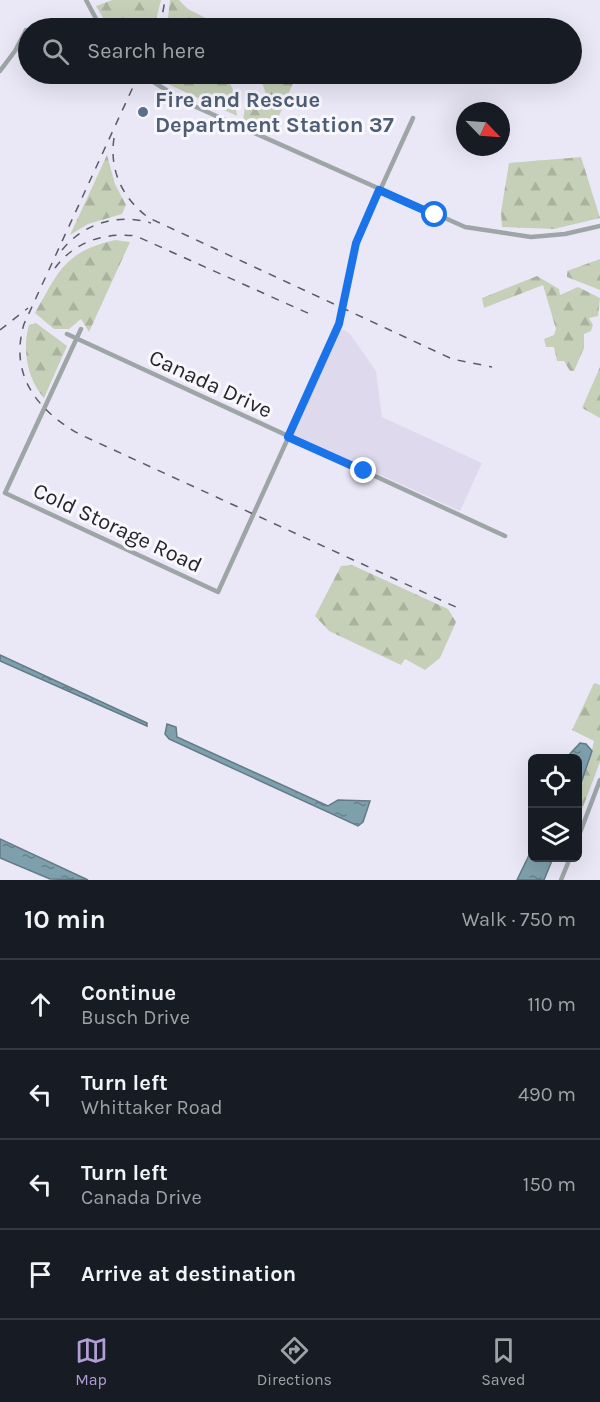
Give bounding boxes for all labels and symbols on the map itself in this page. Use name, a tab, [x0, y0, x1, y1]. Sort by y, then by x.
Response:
place label: Fire and Rescue Department Station 37	[155, 87, 394, 138]
north arrow	[456, 102, 510, 156]
marker: Fire and Rescue Department Station 37	[136, 105, 150, 119]
route start	[421, 201, 447, 227]
street label: Canada Drive	[145, 344, 276, 424]
route end	[350, 457, 376, 483]
street label: Cold Storage Road	[29, 477, 206, 578]

